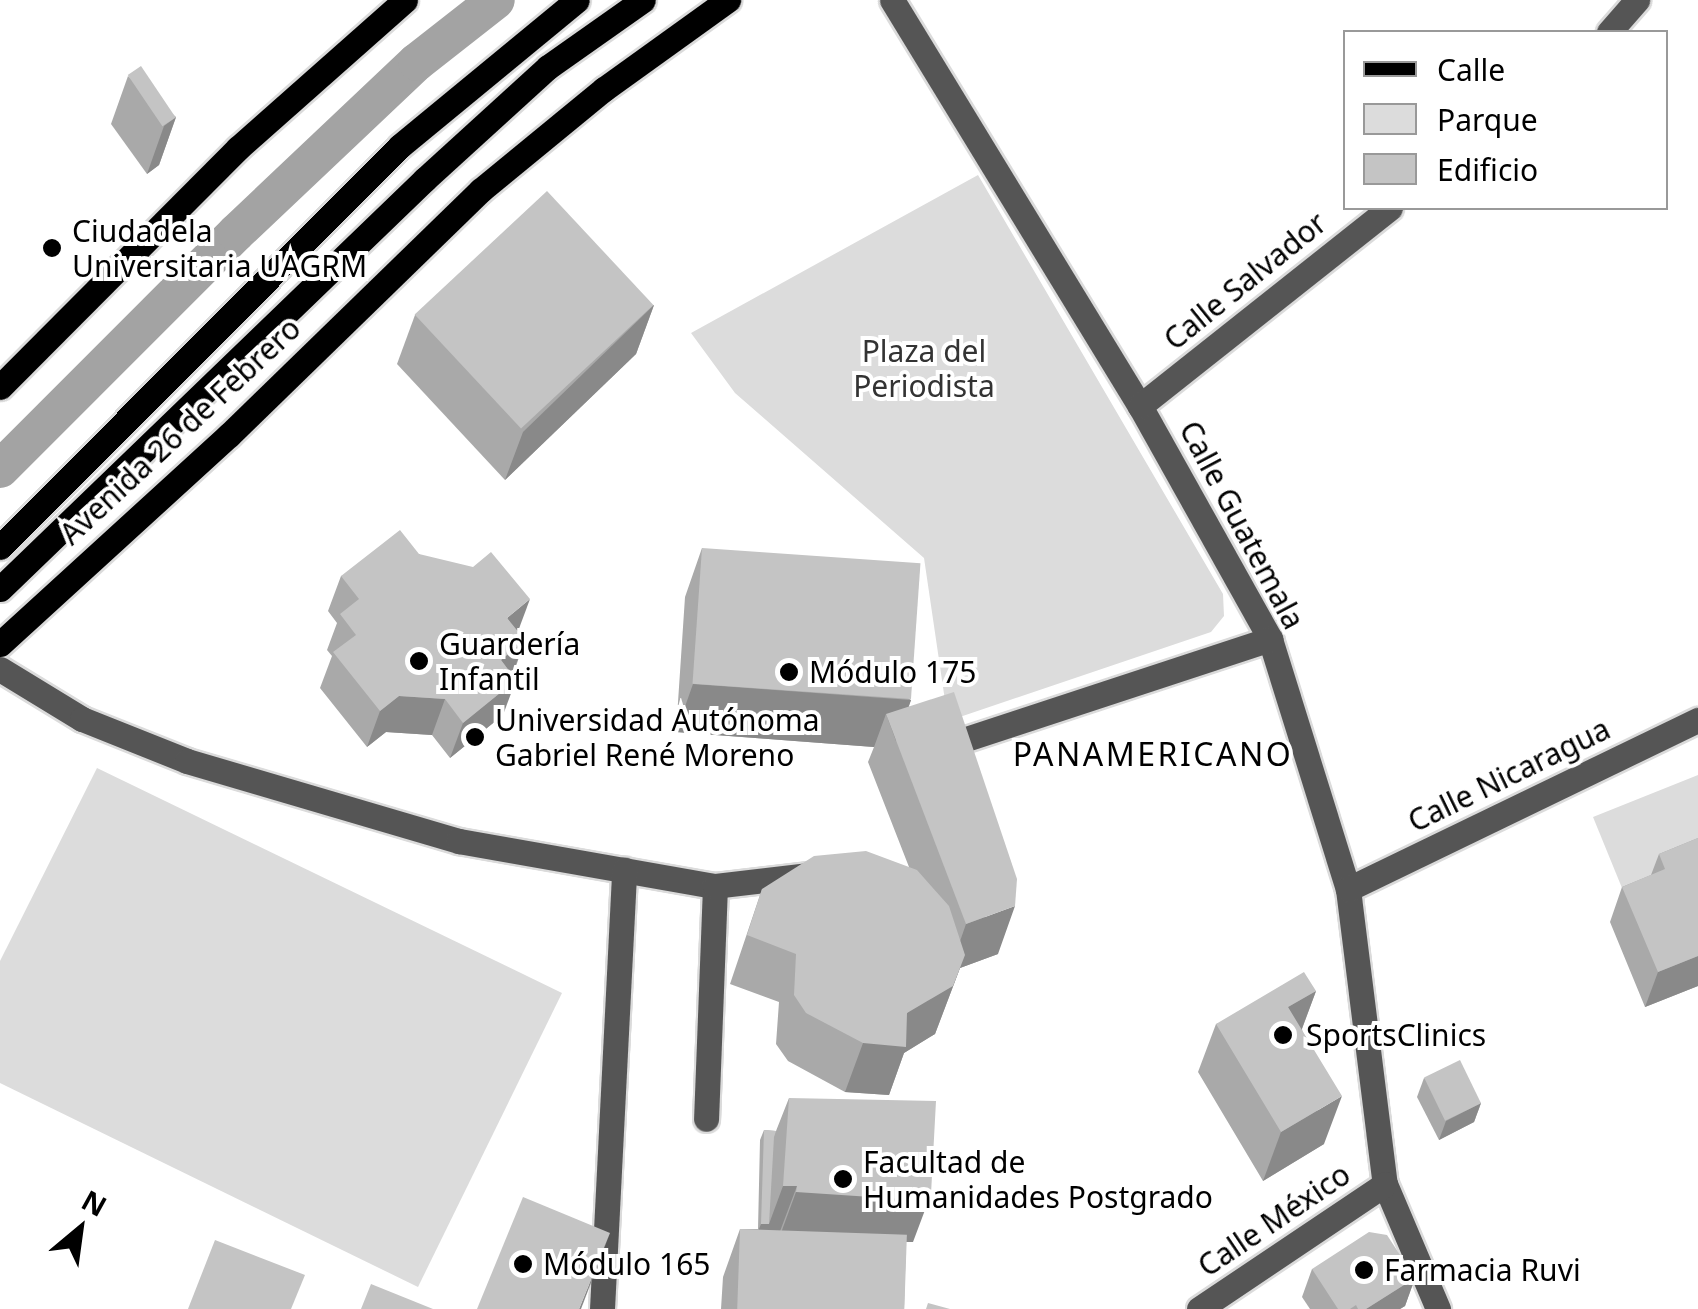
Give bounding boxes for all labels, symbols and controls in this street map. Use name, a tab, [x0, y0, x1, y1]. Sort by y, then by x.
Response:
legend	[1343, 30, 1668, 210]
text: Calle	[1437, 49, 1505, 90]
text: Parque	[1437, 99, 1538, 140]
text: Edificio	[1437, 149, 1538, 190]
street label: Calle Salvador	[1157, 205, 1333, 357]
place label: Ciudadela Universitaria UAGRM	[72, 213, 367, 284]
marker: Ciudadela Universitaria UAGRM	[41, 237, 63, 259]
street label: Avenida 26 de Febrero	[52, 310, 308, 552]
park label: Plaza del Periodista	[853, 333, 995, 404]
street label: Calle Guatemala	[1172, 415, 1312, 635]
place label: Guardería Infantil	[439, 626, 580, 696]
marker: Guardería Infantil	[408, 650, 430, 672]
place label: Módulo 175	[809, 654, 977, 690]
marker: Módulo 175	[778, 661, 800, 683]
place label: Universidad Autónoma Gabriel René Moreno	[495, 702, 820, 772]
street label: Calle Nicaragua	[1402, 711, 1616, 839]
marker: Universidad Autónoma Gabriel René Moreno	[464, 726, 486, 748]
district label: PANAMERICANO	[1013, 735, 1293, 773]
place label: SportsClinics	[1306, 1017, 1486, 1053]
marker: SportsClinics	[1270, 1022, 1296, 1048]
place label: Facultad de Humanidades Postgrado	[863, 1144, 1213, 1214]
street label: Calle México	[1191, 1156, 1357, 1284]
marker: Facultad de Humanidades Postgrado	[832, 1168, 854, 1190]
north arrow	[30, 1179, 130, 1279]
text: N	[75, 1181, 114, 1225]
place label: Módulo 165	[543, 1246, 711, 1282]
place label: Farmacia Ruvi	[1384, 1252, 1581, 1288]
marker: Módulo 165	[512, 1253, 534, 1275]
marker: Farmacia Ruvi	[1353, 1259, 1375, 1281]

